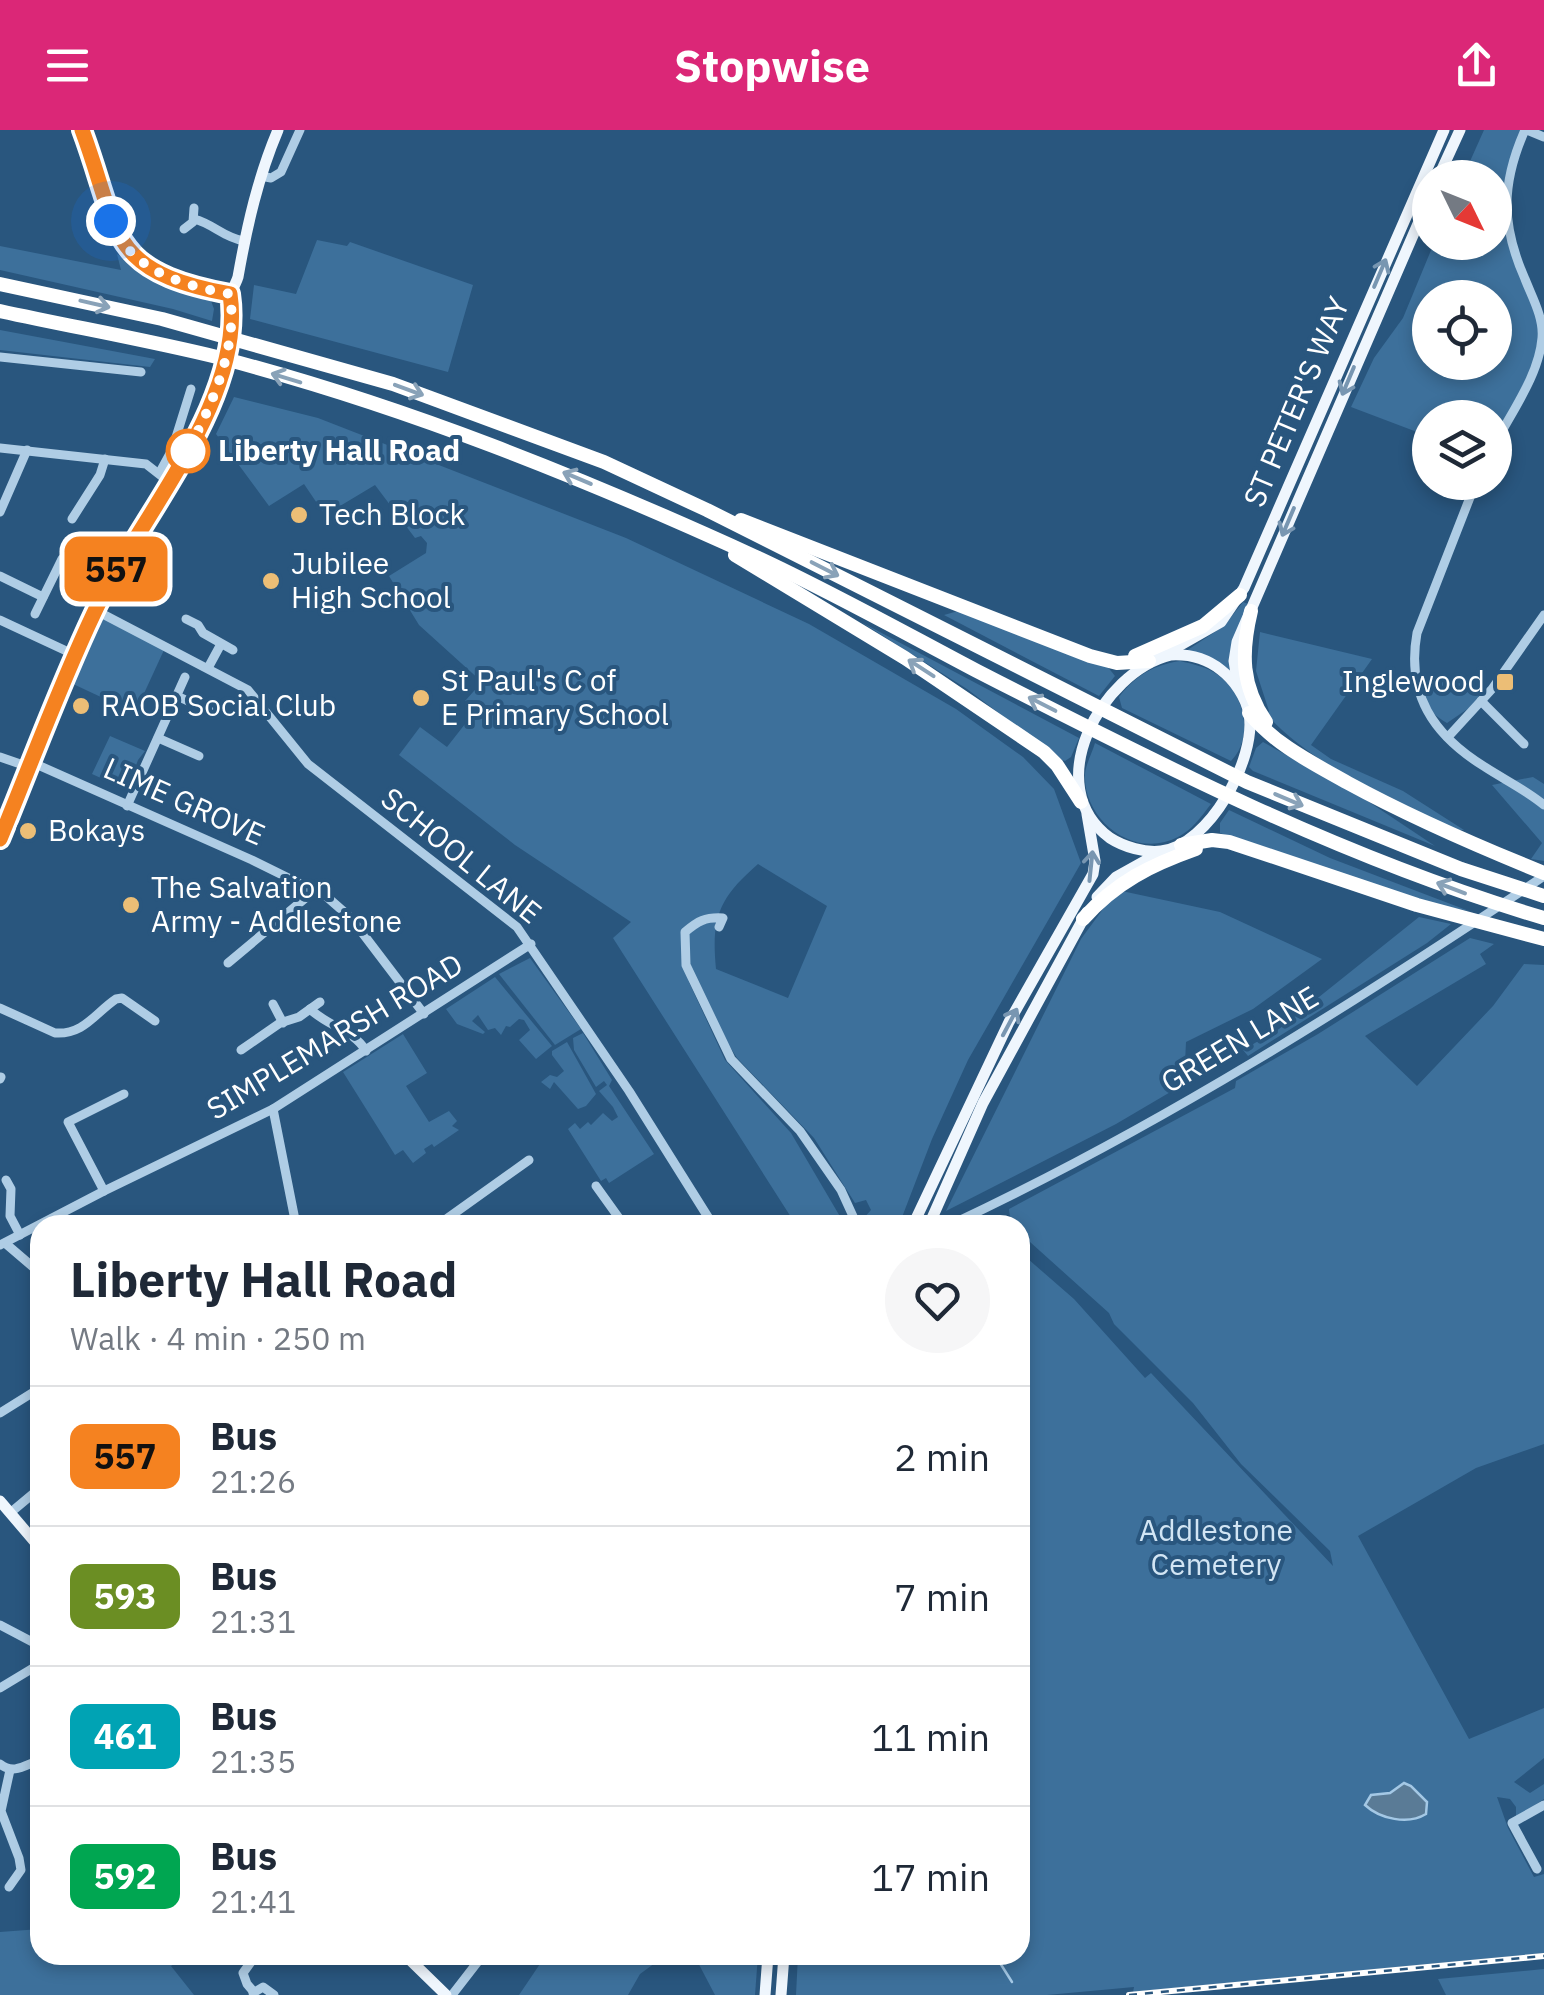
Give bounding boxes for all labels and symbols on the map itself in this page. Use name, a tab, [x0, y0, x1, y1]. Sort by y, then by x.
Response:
north arrow	[1412, 160, 1512, 260]
your location	[86, 196, 136, 246]
one-way arrow	[1372, 258, 1390, 288]
street label: ST PETER'S WAY	[1234, 290, 1358, 512]
one-way arrow	[78, 296, 110, 314]
one-way arrow	[1338, 365, 1356, 396]
one-way arrow	[270, 368, 302, 386]
one-way arrow	[392, 382, 423, 400]
marker: Liberty Hall Road	[167, 430, 209, 472]
place label: Liberty Hall Road	[218, 430, 460, 469]
one-way arrow	[562, 468, 593, 486]
place label: Tech Block	[319, 494, 466, 533]
marker: Tech Block	[288, 504, 310, 526]
one-way arrow	[1278, 506, 1296, 537]
line badge: 557	[58, 536, 174, 602]
place label: Jubilee High School	[291, 543, 451, 616]
one-way arrow	[809, 561, 839, 580]
marker: Jubilee High School	[260, 570, 282, 592]
one-way arrow	[907, 658, 936, 679]
place label: St Paul's C of E Primary School	[441, 660, 669, 733]
place label: Inglewood	[1342, 661, 1485, 700]
marker: Inglewood	[1494, 671, 1516, 693]
place label: RAOB Social Club	[101, 685, 336, 724]
marker: St Paul's C of E Primary School	[410, 687, 432, 709]
one-way arrow	[1028, 694, 1057, 713]
marker: RAOB Social Club	[70, 695, 92, 717]
street label: LIME GROVE	[98, 748, 271, 853]
street label: SCHOOL LANE	[374, 778, 550, 931]
one-way arrow	[1273, 792, 1304, 810]
place label: Bokays	[48, 810, 145, 849]
marker: Bokays	[17, 820, 39, 842]
one-way arrow	[1081, 850, 1100, 883]
place label: The Salvation Army - Addlestone	[151, 867, 402, 940]
one-way arrow	[1437, 878, 1468, 896]
marker: The Salvation Army - Addlestone	[120, 894, 142, 916]
street label: SIMPLEMARSH ROAD	[199, 944, 469, 1128]
street label: GREEN LANE	[1153, 976, 1325, 1101]
one-way arrow	[1001, 1007, 1020, 1037]
park label: Addlestone Cemetery	[1139, 1510, 1293, 1583]

